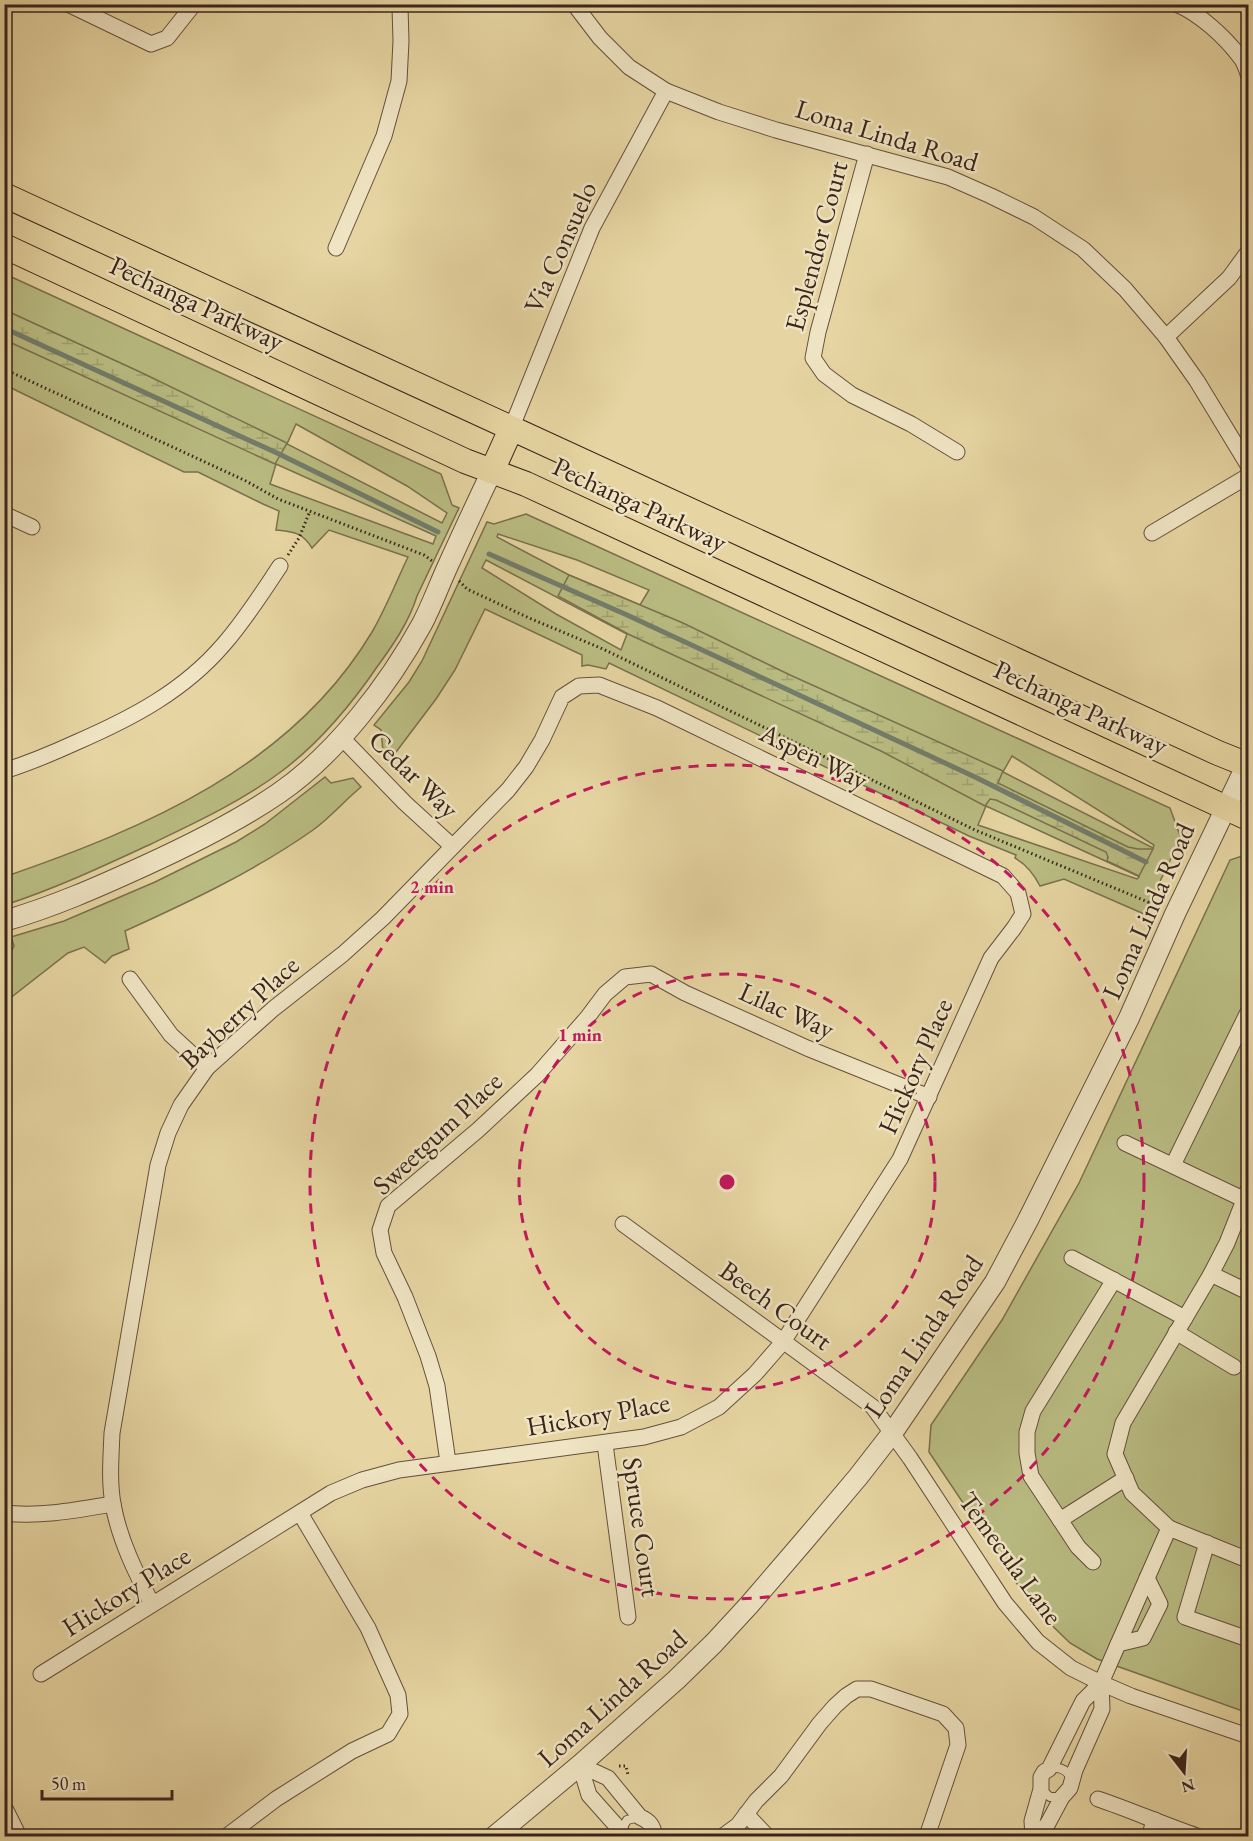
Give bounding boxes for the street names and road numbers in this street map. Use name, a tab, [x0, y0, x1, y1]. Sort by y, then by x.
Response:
street label: Loma Linda Road	[791, 91, 983, 180]
street label: Esplendor Court	[777, 157, 856, 335]
street label: Via Consuelo	[515, 176, 605, 318]
street label: Pechanga Parkway	[104, 247, 290, 359]
street label: Pechanga Parkway	[547, 448, 733, 560]
street label: Pechanga Parkway	[988, 651, 1174, 763]
street label: Aspen Way	[753, 714, 874, 797]
street label: Cedar Way	[361, 722, 467, 826]
street label: Loma Linda Road	[1094, 817, 1203, 1005]
street label: Bayberry Place	[172, 948, 306, 1076]
street label: Lilac Way	[734, 974, 840, 1046]
street label: Hickory Place	[870, 993, 960, 1139]
street label: Sweetgum Place	[365, 1064, 509, 1202]
street label: Loma Linda Road	[856, 1247, 991, 1424]
street label: Beech Court	[713, 1252, 840, 1358]
street label: Hickory Place	[524, 1384, 672, 1444]
street label: Spruce Court	[615, 1455, 669, 1599]
street label: Temecula Lane	[951, 1485, 1071, 1631]
street label: Hickory Place	[55, 1538, 197, 1644]
street label: Loma Linda Road	[530, 1621, 694, 1774]

